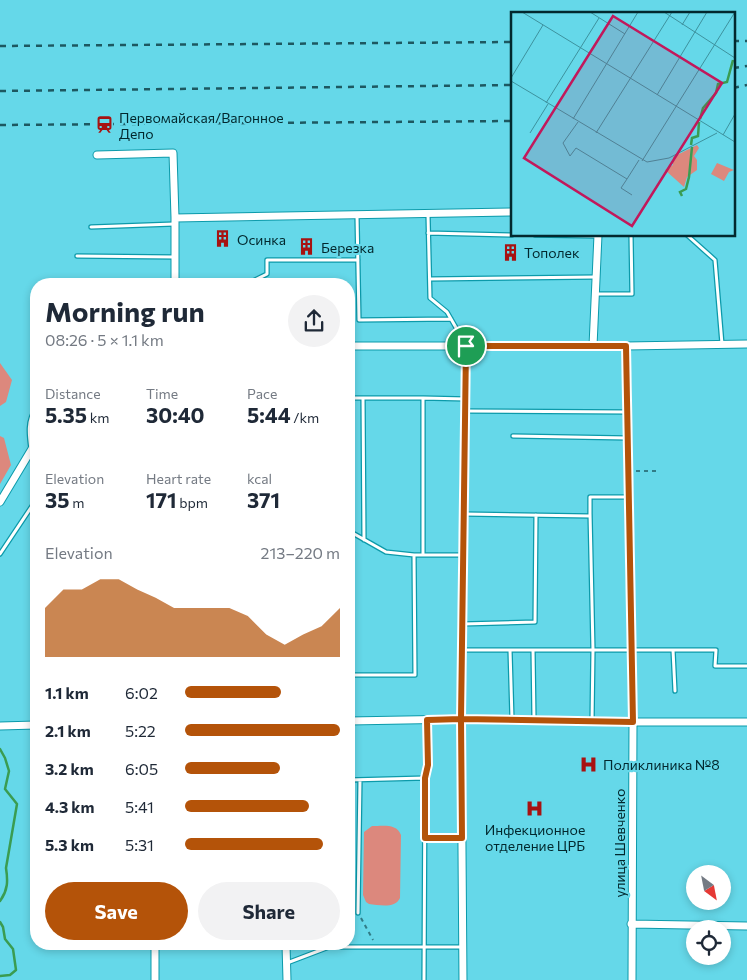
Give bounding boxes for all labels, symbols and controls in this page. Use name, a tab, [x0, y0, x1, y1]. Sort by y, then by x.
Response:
inset map	[511, 12, 734, 236]
place label: Первомайская/Вагонное Депо	[119, 109, 284, 142]
station icon: Первомайская/Вагонное Депо	[95, 115, 115, 135]
building icon: Осинка	[213, 229, 233, 249]
place label: Осинка	[237, 231, 286, 248]
building icon: Березка	[297, 237, 317, 257]
place label: Березка	[321, 239, 374, 256]
building icon: Тополек	[500, 242, 520, 262]
place label: Тополек	[524, 244, 580, 261]
text: Morning run	[45, 294, 205, 328]
button: share	[288, 295, 340, 347]
pin	[445, 325, 487, 367]
text: 08:26 · 5 × 1.1 km	[45, 330, 164, 349]
icon: arrive	[452, 332, 480, 360]
text: Distance	[45, 385, 101, 402]
text: Time	[146, 385, 178, 402]
text: Pace	[247, 385, 277, 402]
text: 5.35	[45, 402, 87, 427]
text: 30:40	[146, 402, 205, 427]
text: 5:44	[247, 402, 291, 427]
text: km	[87, 409, 109, 426]
text: /km	[291, 409, 319, 426]
text: Elevation	[45, 470, 104, 487]
text: Heart rate	[146, 470, 211, 487]
text: kcal	[247, 470, 272, 487]
text: 35	[45, 487, 69, 512]
text: 171	[146, 487, 177, 512]
text: 371	[247, 487, 280, 512]
text: m	[69, 494, 84, 511]
text: bpm	[177, 494, 208, 511]
text: Elevation	[45, 543, 113, 562]
text: 213–220 m	[261, 543, 340, 562]
text: 1.1 km	[45, 683, 89, 702]
text: 6:02	[125, 683, 158, 702]
text: 2.1 km	[45, 721, 91, 740]
text: 5:22	[125, 721, 156, 740]
hospital icon: Поликлиника №8	[579, 754, 599, 774]
place label: Поликлиника №8	[603, 756, 720, 773]
text: 3.2 km	[45, 759, 94, 778]
text: 6:05	[125, 759, 158, 778]
street label: улица Шевченко	[611, 789, 628, 897]
text: 4.3 km	[45, 797, 95, 816]
text: 5:41	[125, 797, 154, 816]
hospital icon: Инфекционное отделение ЦРБ	[525, 799, 545, 819]
place label: Инфекционное отделение ЦРБ	[485, 821, 585, 854]
text: 5.3 km	[45, 835, 94, 854]
text: 5:31	[125, 835, 154, 854]
north arrow	[686, 865, 731, 910]
map controls	[686, 865, 731, 965]
button: Save	[45, 882, 188, 940]
button: Share	[198, 882, 340, 940]
button: locate	[686, 920, 731, 965]

